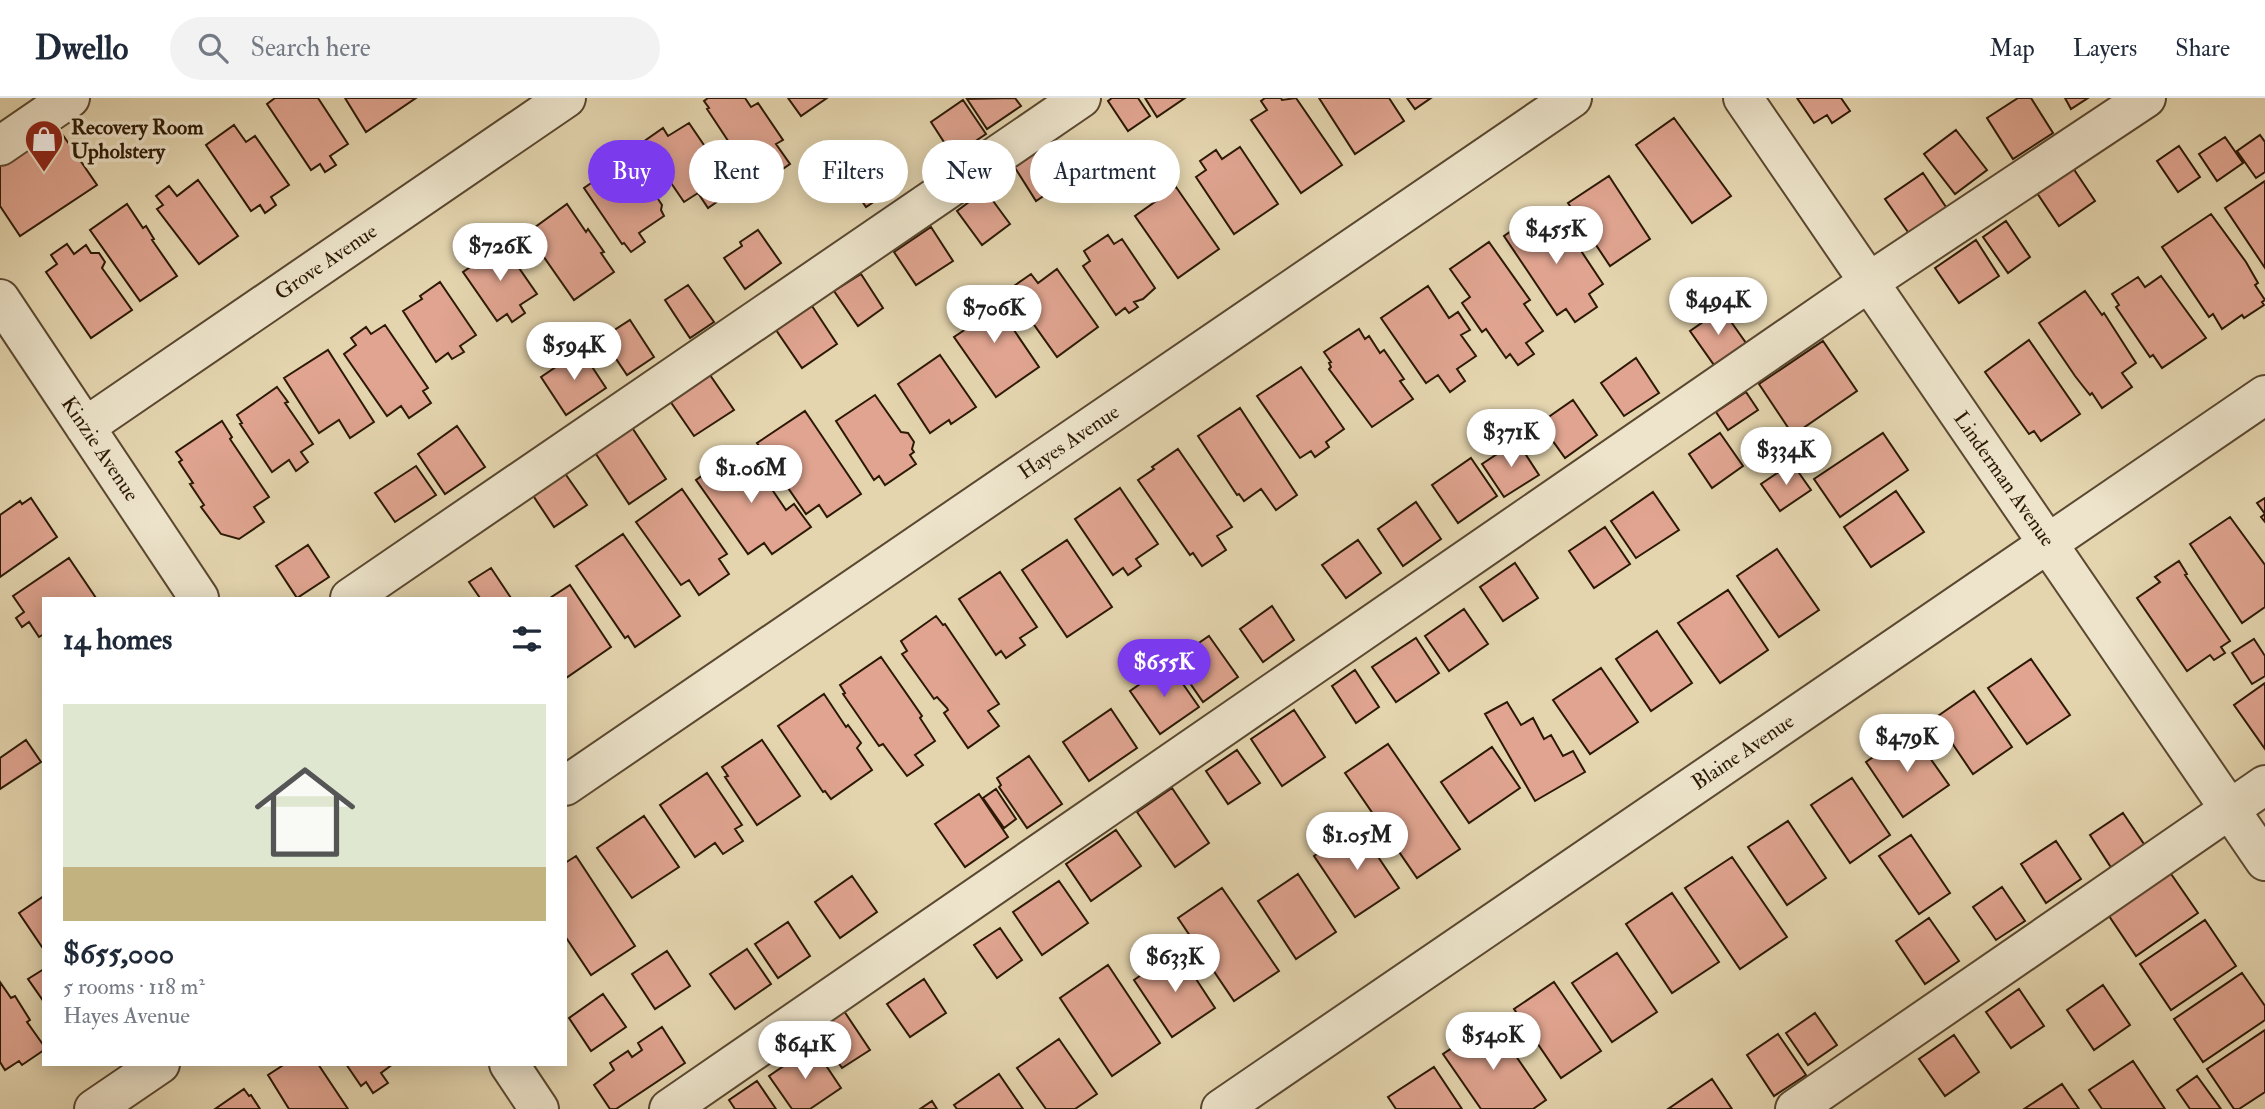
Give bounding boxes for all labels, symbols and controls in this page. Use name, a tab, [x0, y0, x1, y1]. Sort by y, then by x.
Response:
search box	[170, 17, 660, 80]
text: Dwello	[35, 28, 128, 69]
icon: search	[194, 29, 232, 67]
text: Search here	[250, 32, 371, 64]
text: Map	[1990, 33, 2035, 64]
text: Layers	[2073, 33, 2137, 64]
text: Share	[2175, 33, 2230, 64]
place label: Recovery Room Upholstery	[71, 114, 204, 165]
shop icon: Recovery Room Upholstery	[23, 118, 65, 173]
chip: Buy	[588, 140, 675, 203]
chip: Rent	[689, 140, 784, 203]
chip: Filters	[798, 140, 908, 203]
chip: New	[922, 140, 1016, 203]
chip: Apartment	[1030, 140, 1180, 203]
pin: $455K	[1507, 206, 1605, 266]
text: $455K	[1525, 214, 1587, 243]
street label: Grove Avenue	[269, 218, 383, 306]
pin: $726K	[451, 223, 549, 283]
text: $726K	[469, 231, 531, 260]
pin: $494K	[1669, 278, 1767, 337]
text: $494K	[1685, 285, 1751, 314]
pin: $706K	[945, 286, 1043, 345]
text: $706K	[963, 293, 1025, 322]
pin: $594K	[525, 322, 623, 382]
text: $594K	[542, 330, 606, 359]
street label: Kinzie Avenue	[55, 391, 145, 507]
street label: Hayes Avenue	[1013, 398, 1125, 486]
street label: Linderman Avenue	[1947, 406, 2061, 552]
pin: $371K	[1462, 410, 1560, 469]
text: $371K	[1483, 417, 1539, 446]
pin: $334K	[1737, 428, 1835, 487]
text: $334K	[1756, 435, 1816, 464]
pin: $1.06M	[694, 446, 808, 505]
text: $1.06M	[715, 453, 787, 482]
icon: filters	[508, 620, 546, 658]
text: 14 homes	[63, 621, 172, 658]
pin: $655K	[1115, 640, 1213, 699]
text: $655K	[1134, 647, 1194, 676]
street label: Blaine Avenue	[1686, 708, 1800, 796]
pin: $479K	[1858, 714, 1956, 774]
text: $479K	[1875, 722, 1939, 751]
icon: home	[242, 749, 368, 875]
pin: $1.05M	[1300, 812, 1414, 872]
text: $1.05M	[1322, 820, 1392, 849]
pin: $633K	[1126, 934, 1224, 994]
text: $655,000	[63, 935, 174, 972]
text: $633K	[1146, 942, 1204, 971]
text: 5 rooms · 118 m²	[63, 972, 205, 1001]
text: Hayes Avenue	[63, 1001, 190, 1030]
pin: $540K	[1444, 1012, 1542, 1072]
text: $540K	[1462, 1020, 1524, 1049]
pin: $641K	[756, 1021, 854, 1081]
text: $641K	[774, 1029, 836, 1058]

